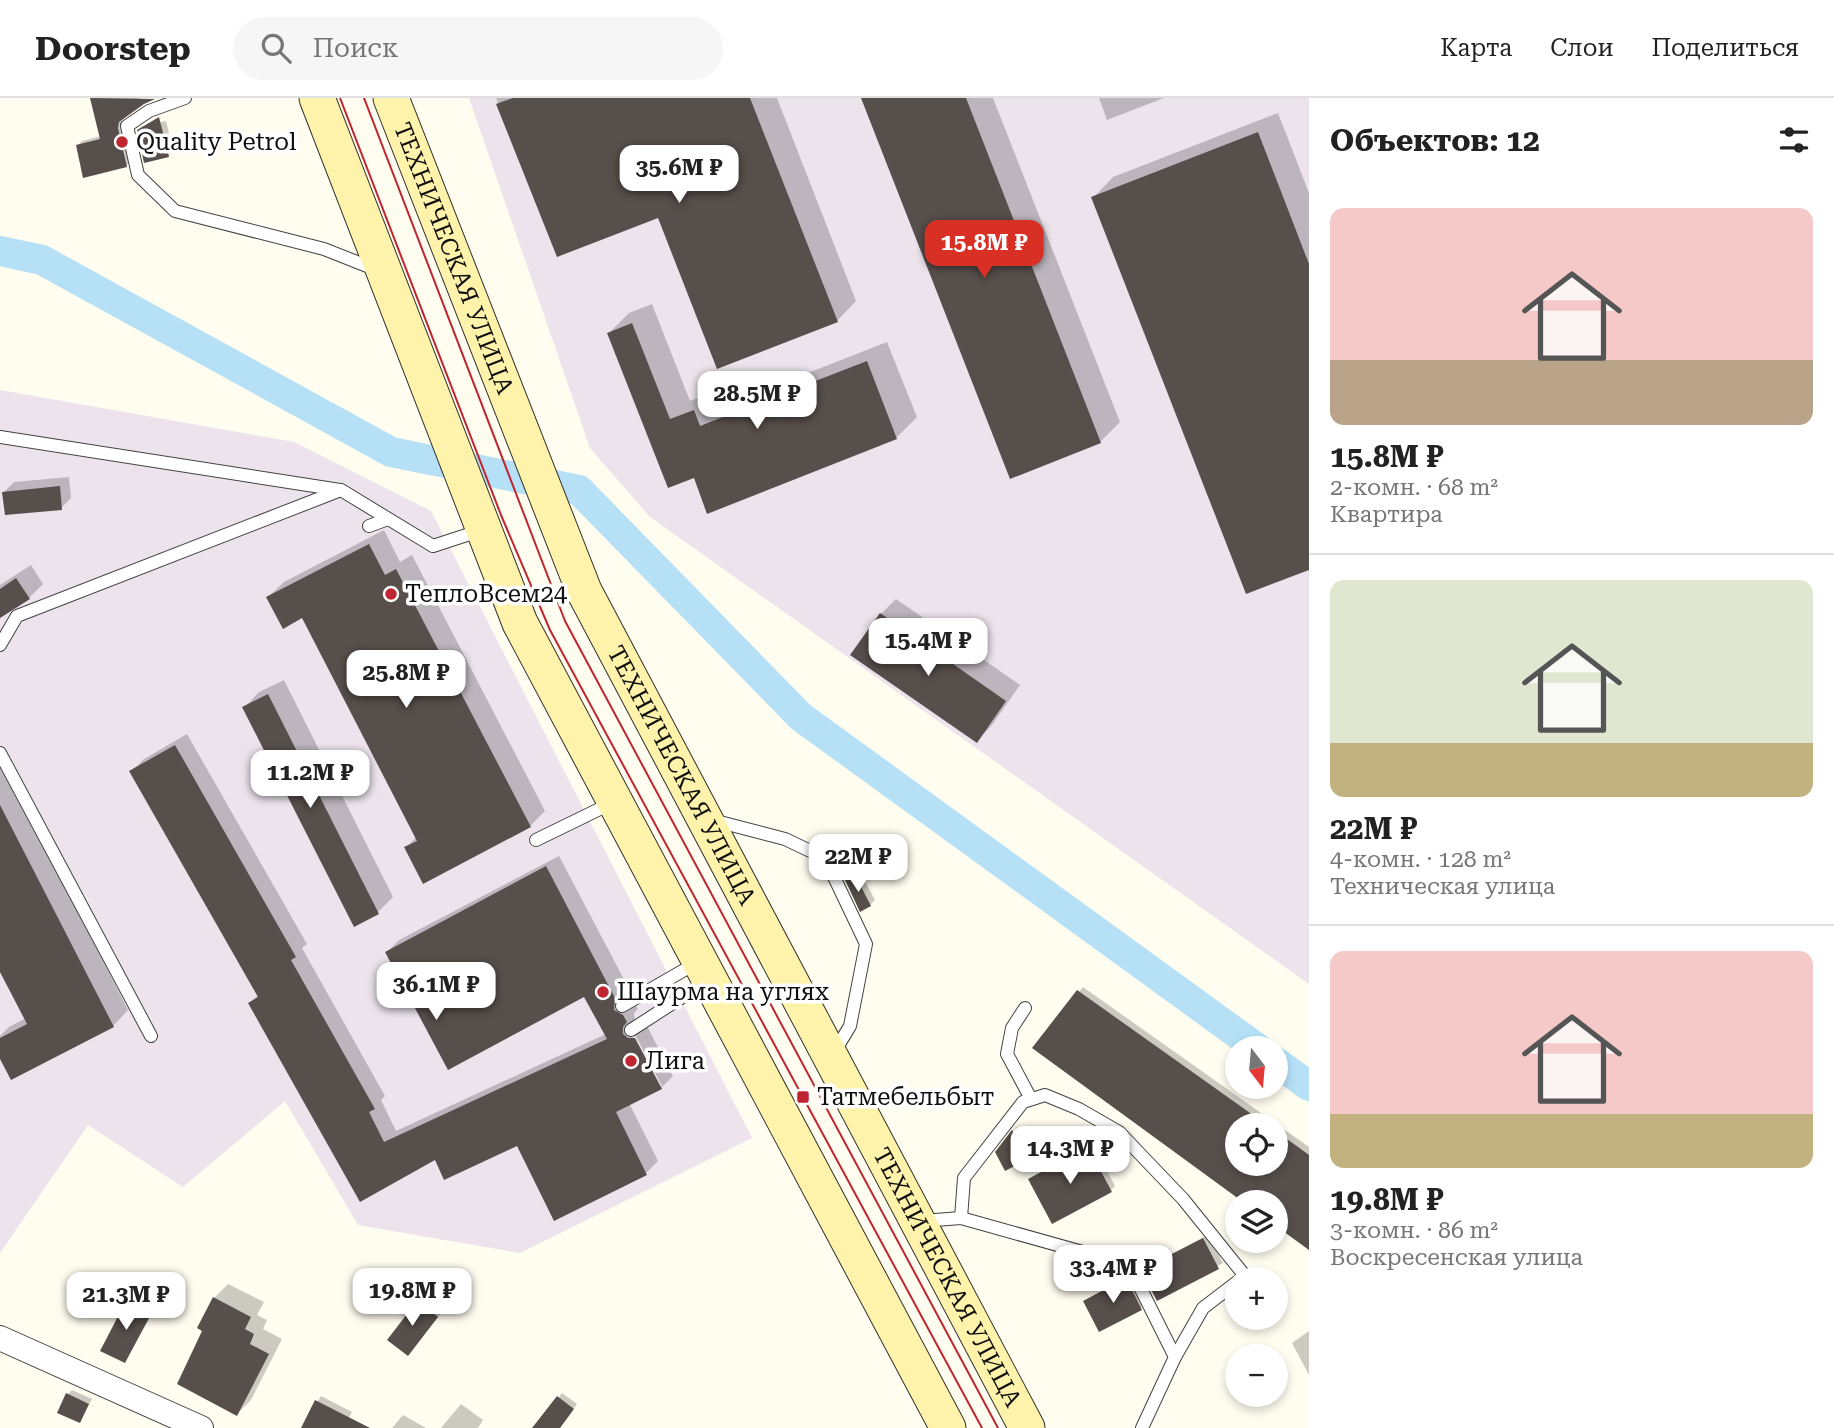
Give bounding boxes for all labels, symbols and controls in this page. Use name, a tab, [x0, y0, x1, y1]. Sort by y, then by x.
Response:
search box	[233, 17, 723, 80]
text: Doorstep	[35, 29, 191, 68]
icon: search	[257, 29, 295, 67]
text: Поиск	[313, 33, 398, 63]
text: Карта	[1440, 34, 1512, 62]
text: Слои	[1550, 34, 1613, 62]
text: Поделиться	[1651, 34, 1799, 62]
street label: ТЕХНИЧЕСКАЯ УЛИЦА	[388, 118, 520, 398]
icon: filters	[1775, 121, 1813, 159]
text: Объектов: 12	[1330, 123, 1540, 158]
place label: Quality Petrol	[136, 128, 296, 156]
marker: Quality Petrol	[114, 134, 130, 150]
pin: 35.6M ₽	[614, 146, 744, 205]
text: 35.6M ₽	[636, 154, 722, 181]
pin: 15.8M ₽	[919, 220, 1049, 280]
text: 15.8M ₽	[941, 229, 1027, 256]
icon: home	[1509, 253, 1635, 379]
pin: 28.5M ₽	[692, 372, 822, 431]
text: 28.5M ₽	[714, 380, 800, 407]
text: 15.8M ₽	[1330, 439, 1443, 474]
text: 2-комн. · 68 m²	[1330, 474, 1498, 501]
text: Квартира	[1330, 501, 1443, 528]
place label: ТеплоВсем24	[405, 580, 568, 608]
marker: ТеплоВсем24	[383, 586, 399, 602]
pin: 15.4M ₽	[863, 618, 993, 678]
icon: home	[1509, 625, 1635, 751]
text: 15.4M ₽	[885, 627, 971, 654]
street label: ТЕХНИЧЕСКАЯ УЛИЦА	[602, 641, 762, 910]
pin: 25.8M ₽	[341, 650, 471, 710]
text: 25.8M ₽	[363, 659, 449, 686]
pin: 11.2M ₽	[245, 750, 375, 810]
text: 11.2M ₽	[267, 759, 353, 786]
text: 22M ₽	[1330, 811, 1417, 846]
pin: 22M ₽	[809, 834, 907, 894]
text: 22M ₽	[825, 843, 891, 870]
text: 4-комн. · 128 m²	[1330, 846, 1511, 873]
text: Техническая улица	[1330, 873, 1555, 900]
pin: 36.1M ₽	[371, 962, 501, 1022]
text: 36.1M ₽	[393, 971, 479, 998]
place label: Шаурма на углях	[617, 978, 829, 1006]
marker: Шаурма на углях	[595, 984, 611, 1000]
icon: home	[1509, 996, 1635, 1122]
north arrow	[1225, 1036, 1288, 1099]
map controls	[1225, 1036, 1288, 1407]
place label: Лига	[645, 1047, 705, 1075]
marker: Лига	[623, 1053, 639, 1069]
place label: Татмебельбыт	[817, 1083, 994, 1111]
marker: Татмебельбыт	[795, 1089, 811, 1105]
button: locate	[1225, 1113, 1288, 1176]
pin: 14.3M ₽	[1005, 1126, 1135, 1186]
text: 14.3M ₽	[1027, 1135, 1113, 1162]
street label: ТЕХНИЧЕСКАЯ УЛИЦА	[867, 1143, 1027, 1412]
text: 19.8M ₽	[1330, 1182, 1443, 1217]
button: layers	[1225, 1190, 1288, 1253]
text: 3-комн. · 86 m²	[1330, 1217, 1498, 1244]
text: Воскресенская улица	[1330, 1244, 1583, 1271]
pin: 33.4M ₽	[1048, 1246, 1178, 1305]
text: 33.4M ₽	[1070, 1254, 1156, 1281]
button: +	[1225, 1267, 1288, 1330]
pin: 19.8M ₽	[347, 1268, 477, 1328]
pin: 21.3M ₽	[61, 1272, 191, 1332]
text: 19.8M ₽	[369, 1277, 455, 1304]
text: 21.3M ₽	[83, 1281, 169, 1308]
button: −	[1225, 1344, 1288, 1407]

